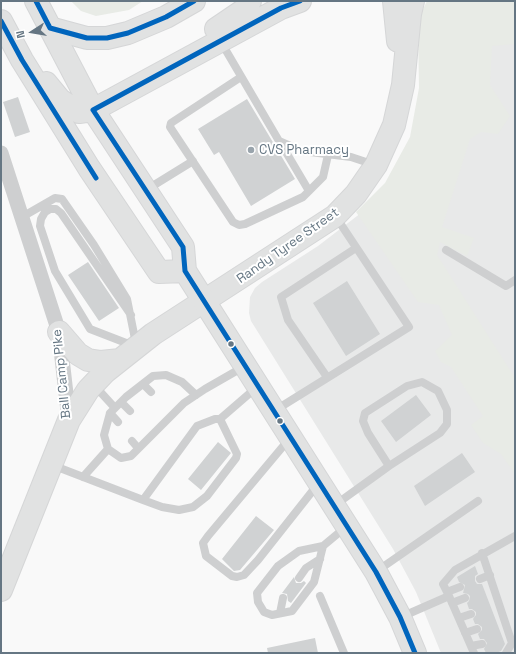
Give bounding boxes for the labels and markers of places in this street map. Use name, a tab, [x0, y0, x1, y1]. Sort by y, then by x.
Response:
place label: CVS Pharmacy	[259, 142, 349, 158]
marker: CVS Pharmacy	[246, 145, 256, 155]
unlabelled marker	[226, 339, 236, 349]
unlabelled marker	[275, 416, 285, 426]

